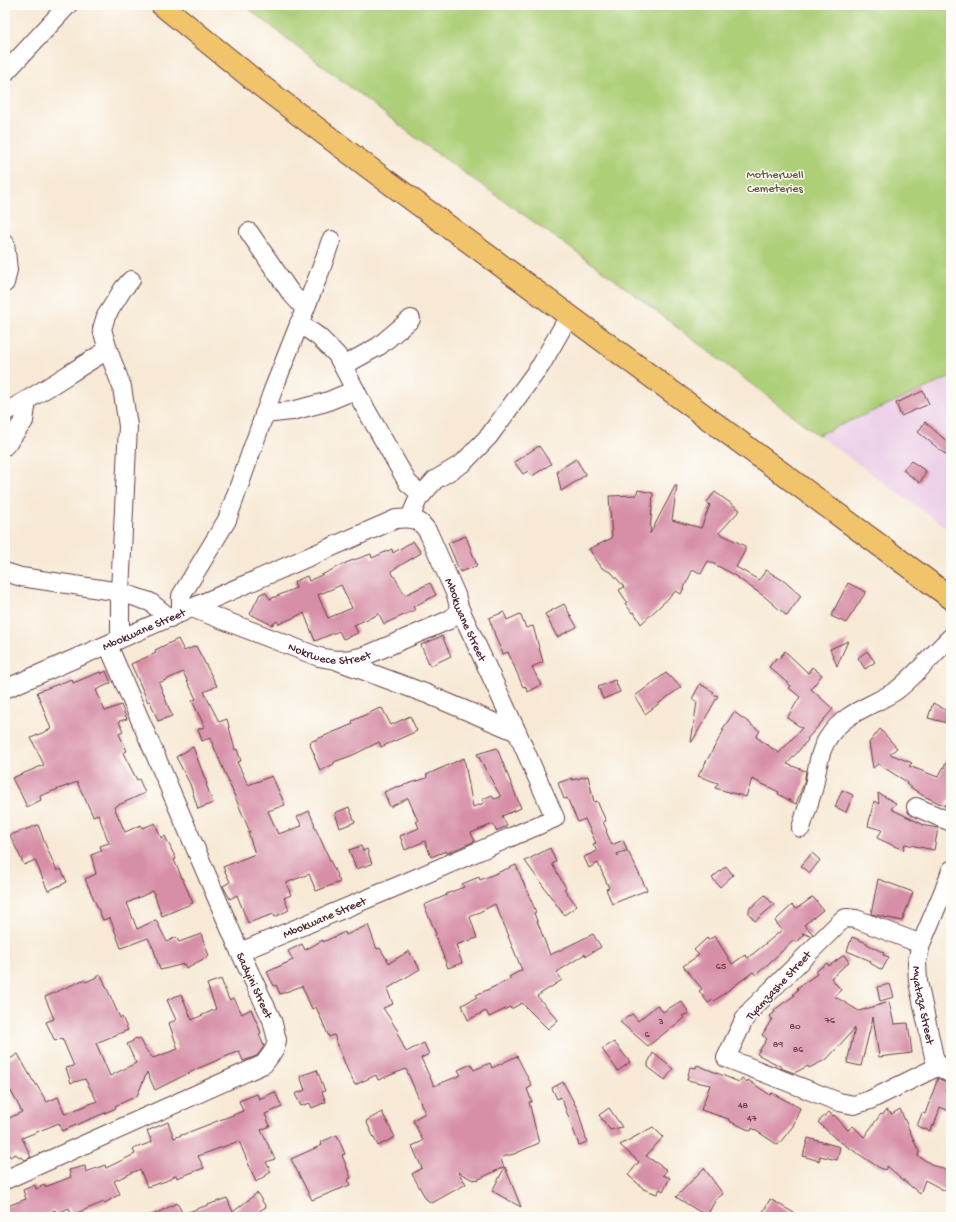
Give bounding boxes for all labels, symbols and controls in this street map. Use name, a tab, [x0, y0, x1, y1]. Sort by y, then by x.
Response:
park label: Motherwell Cemeteries	[746, 169, 804, 197]
street label: Mbokwane Street	[440, 576, 489, 665]
street label: Mbokwane Street	[101, 606, 189, 655]
street label: Nokrwece Street	[286, 641, 375, 669]
street label: Mbokwane Street	[281, 895, 369, 943]
street label: Tyamzashe Street	[743, 948, 816, 1025]
street label: Sadyini Street	[232, 951, 275, 1022]
house number: 65	[716, 961, 726, 973]
street label: Myataza Street	[908, 966, 936, 1047]
house number: 76	[824, 1015, 836, 1027]
house number: 3	[657, 1016, 664, 1028]
house number: 80	[789, 1021, 801, 1033]
house number: 6	[644, 1029, 650, 1041]
house number: 89	[773, 1039, 783, 1051]
house number: 86	[793, 1044, 804, 1056]
house number: 48	[738, 1100, 749, 1112]
house number: 47	[747, 1113, 758, 1125]

